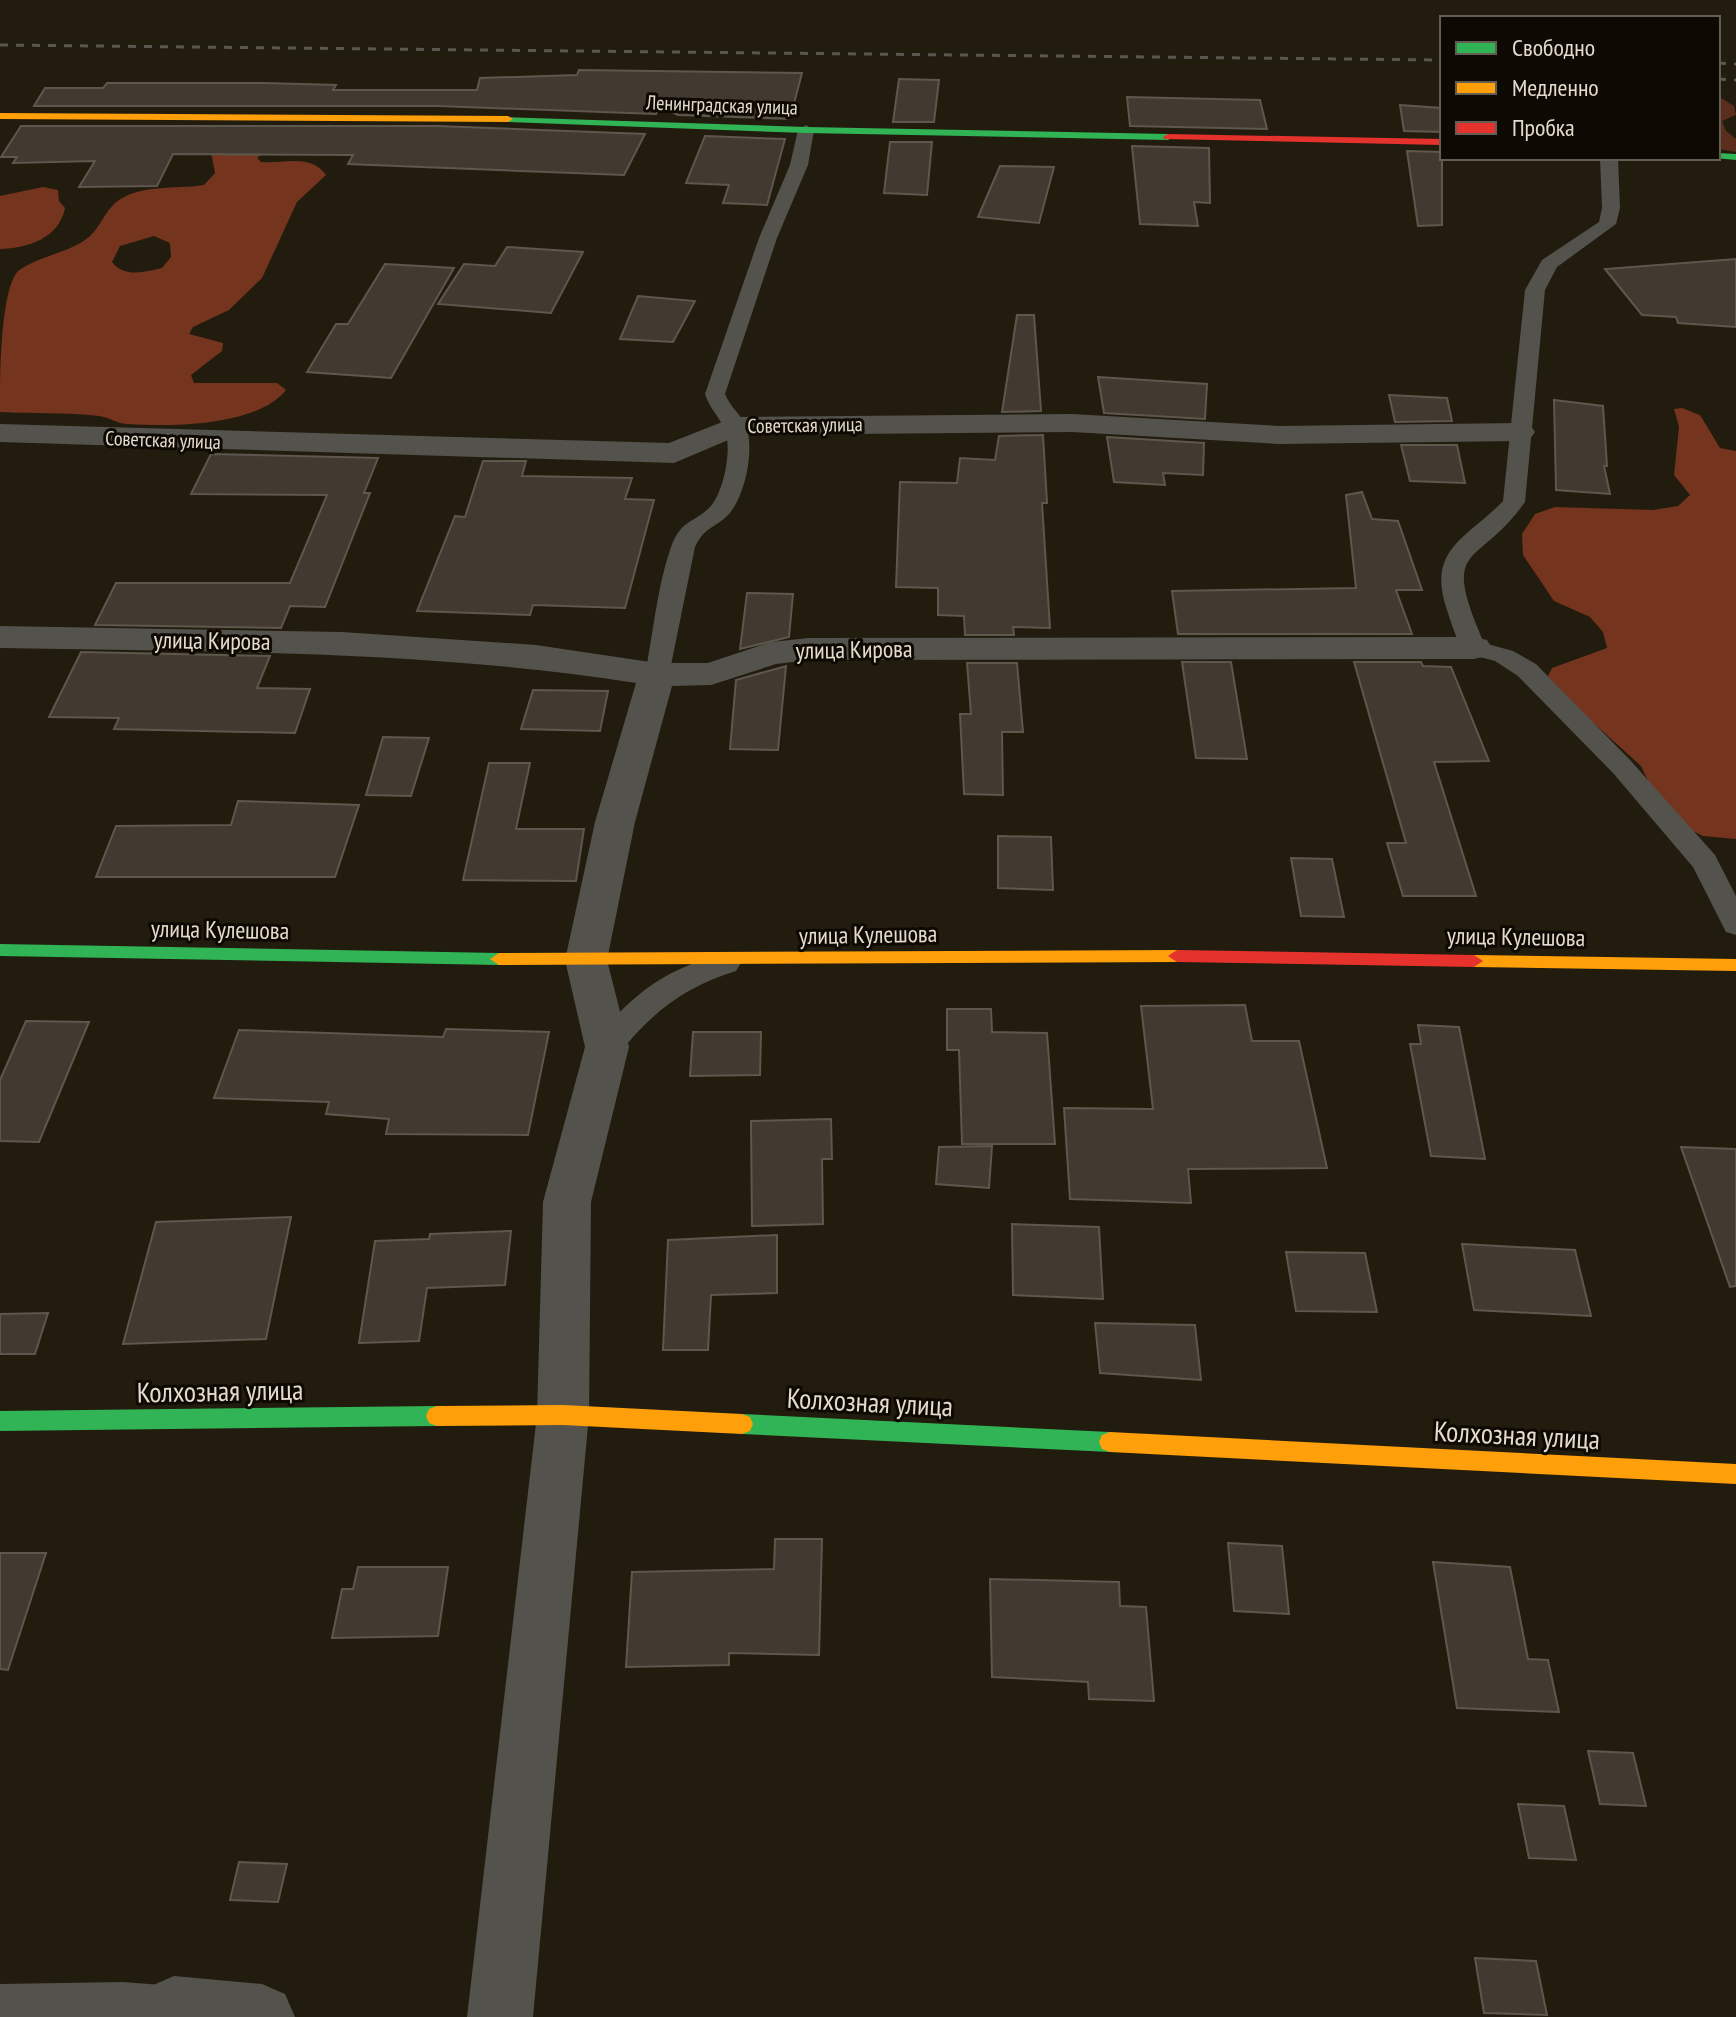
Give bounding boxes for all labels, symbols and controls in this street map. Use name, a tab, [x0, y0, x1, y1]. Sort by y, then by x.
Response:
legend	[1440, 16, 1720, 160]
text: Свободно	[1512, 32, 1595, 63]
text: Медленно	[1512, 72, 1599, 103]
street label: Ленинградская улица	[645, 89, 798, 121]
text: Пробка	[1512, 112, 1575, 143]
street label: Советская улица	[747, 411, 863, 439]
street label: Советская улица	[105, 425, 221, 455]
street label: улица Кирова	[153, 624, 271, 657]
street label: улица Кирова	[795, 633, 913, 666]
street label: улица Кулешова	[151, 913, 289, 946]
street label: улица Кулешова	[799, 918, 937, 951]
street label: улица Кулешова	[1447, 920, 1585, 953]
street label: Колхозная улица	[136, 1371, 303, 1410]
street label: Колхозная улица	[786, 1379, 954, 1424]
street label: Колхозная улица	[1433, 1412, 1601, 1457]

